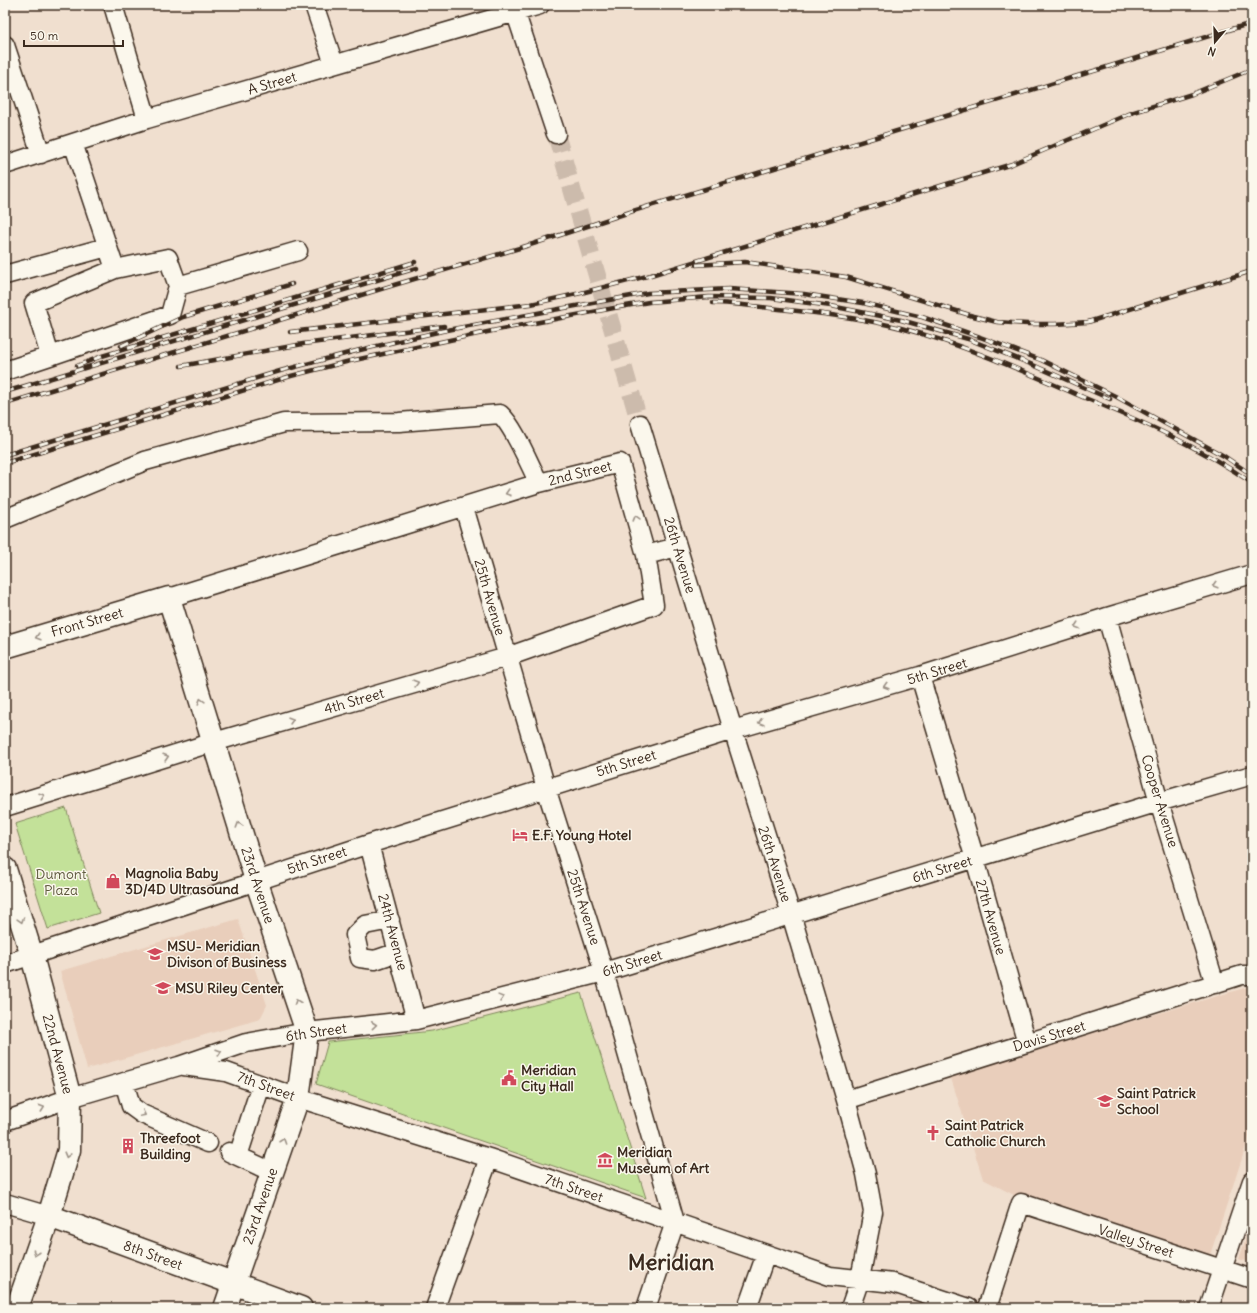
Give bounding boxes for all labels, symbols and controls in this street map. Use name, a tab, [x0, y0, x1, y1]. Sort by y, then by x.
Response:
scale bar	[24, 22, 123, 48]
north arrow	[1195, 22, 1235, 62]
text: 50 m	[30, 28, 59, 43]
text: N	[1206, 44, 1218, 59]
street label: A Street	[246, 67, 299, 98]
street label: 2nd Street	[546, 456, 614, 490]
one-way arrow	[505, 488, 512, 497]
one-way arrow	[632, 514, 641, 521]
street label: 26th Avenue	[660, 515, 700, 595]
street label: 25th Avenue	[470, 557, 510, 637]
one-way arrow	[1211, 580, 1218, 589]
street label: Front Street	[49, 603, 125, 641]
one-way arrow	[1073, 621, 1080, 630]
one-way arrow	[34, 632, 41, 641]
street label: 5th Street	[905, 653, 969, 689]
one-way arrow	[412, 679, 419, 688]
one-way arrow	[882, 681, 889, 690]
street label: 4th Street	[322, 684, 386, 718]
one-way arrow	[197, 697, 206, 704]
one-way arrow	[287, 716, 294, 725]
one-way arrow	[757, 717, 764, 726]
street label: 5th Street	[594, 745, 658, 781]
street label: Cooper Avenue	[1137, 752, 1183, 850]
one-way arrow	[163, 753, 170, 762]
one-way arrow	[39, 792, 46, 800]
one-way arrow	[235, 822, 244, 829]
street label: 26th Avenue	[754, 824, 796, 904]
hotel icon: E.F. Young Hotel	[511, 826, 529, 844]
place label: E.F. Young Hotel	[532, 826, 631, 844]
street label: 5th Street	[285, 842, 349, 878]
street label: 23rd Avenue	[237, 844, 279, 926]
street label: 6th Street	[910, 851, 974, 887]
place label: Magnolia Baby 3D/4D Ultrasound	[125, 864, 240, 898]
park label: Dumont Plaza	[36, 865, 87, 899]
street label: 25th Avenue	[563, 867, 605, 947]
shop icon: Magnolia Baby 3D/4D Ultrasound	[104, 872, 122, 890]
street label: 27th Avenue	[972, 877, 1010, 957]
street label: 24th Avenue	[374, 892, 412, 972]
one-way arrow	[16, 916, 25, 923]
place label: MSU- Meridian Divison of Business	[167, 937, 287, 971]
school or university icon: MSU- Meridian Divison of Business	[146, 945, 164, 963]
street label: 6th Street	[600, 945, 664, 981]
school or university icon: MSU Riley Center	[154, 979, 172, 997]
place label: MSU Riley Center	[175, 979, 284, 997]
one-way arrow	[498, 995, 504, 1003]
one-way arrow	[293, 998, 302, 1005]
street label: 22nd Avenue	[39, 1012, 77, 1096]
street label: Davis Street	[1011, 1016, 1088, 1056]
street label: 6th Street	[284, 1019, 348, 1045]
one-way arrow	[371, 1020, 377, 1029]
one-way arrow	[216, 1048, 223, 1057]
place label: Meridian City Hall	[521, 1061, 576, 1095]
street label: 7th Street	[235, 1067, 298, 1105]
public building icon: Meridian City Hall	[500, 1069, 518, 1087]
place label: Saint Patrick School	[1117, 1084, 1196, 1118]
school or university icon: Saint Patrick School	[1096, 1092, 1114, 1110]
one-way arrow	[38, 1105, 45, 1113]
one-way arrow	[139, 1109, 146, 1117]
place label: Saint Patrick Catholic Church	[945, 1116, 1046, 1150]
church icon: Saint Patrick Catholic Church	[924, 1124, 942, 1142]
place label: Threefoot Building	[140, 1129, 201, 1163]
building icon: Threefoot Building	[119, 1137, 137, 1155]
one-way arrow	[278, 1138, 286, 1145]
place label: Meridian Museum of Art	[617, 1143, 710, 1177]
one-way arrow	[63, 1151, 72, 1158]
museum icon: Meridian Museum of Art	[596, 1151, 614, 1169]
street label: 23rd Avenue	[239, 1165, 281, 1247]
street label: 7th Street	[543, 1170, 606, 1206]
street label: Valley Street	[1096, 1220, 1176, 1262]
street label: 8th Street	[121, 1236, 185, 1274]
district label: Meridian	[628, 1248, 715, 1276]
one-way arrow	[32, 1250, 41, 1257]

